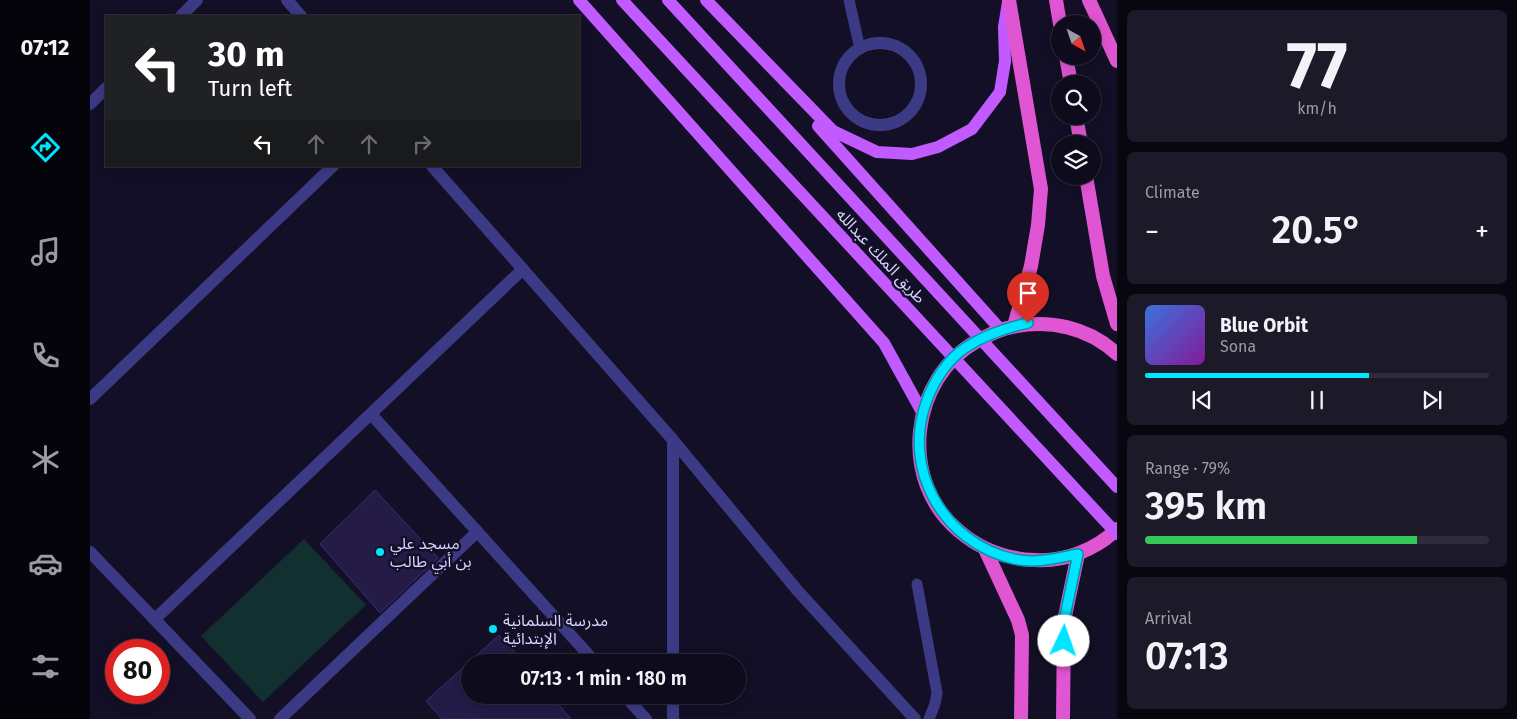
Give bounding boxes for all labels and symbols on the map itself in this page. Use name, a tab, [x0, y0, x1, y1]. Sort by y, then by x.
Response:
north arrow	[1051, 15, 1101, 65]
street label: طريق الملك عبدالله	[832, 205, 930, 308]
pin	[1007, 272, 1049, 323]
place label: مسجد علي بن أبي طالب	[390, 534, 471, 573]
marker: مسجد علي بن أبي طالب	[374, 546, 386, 558]
place label: مدرسة السلمانية الإبتدائية	[503, 611, 608, 649]
position arrow	[1037, 614, 1089, 666]
marker: مدرسة السلمانية الإبتدائية	[487, 623, 499, 635]
speed limit sign: 80	[105, 639, 170, 704]

